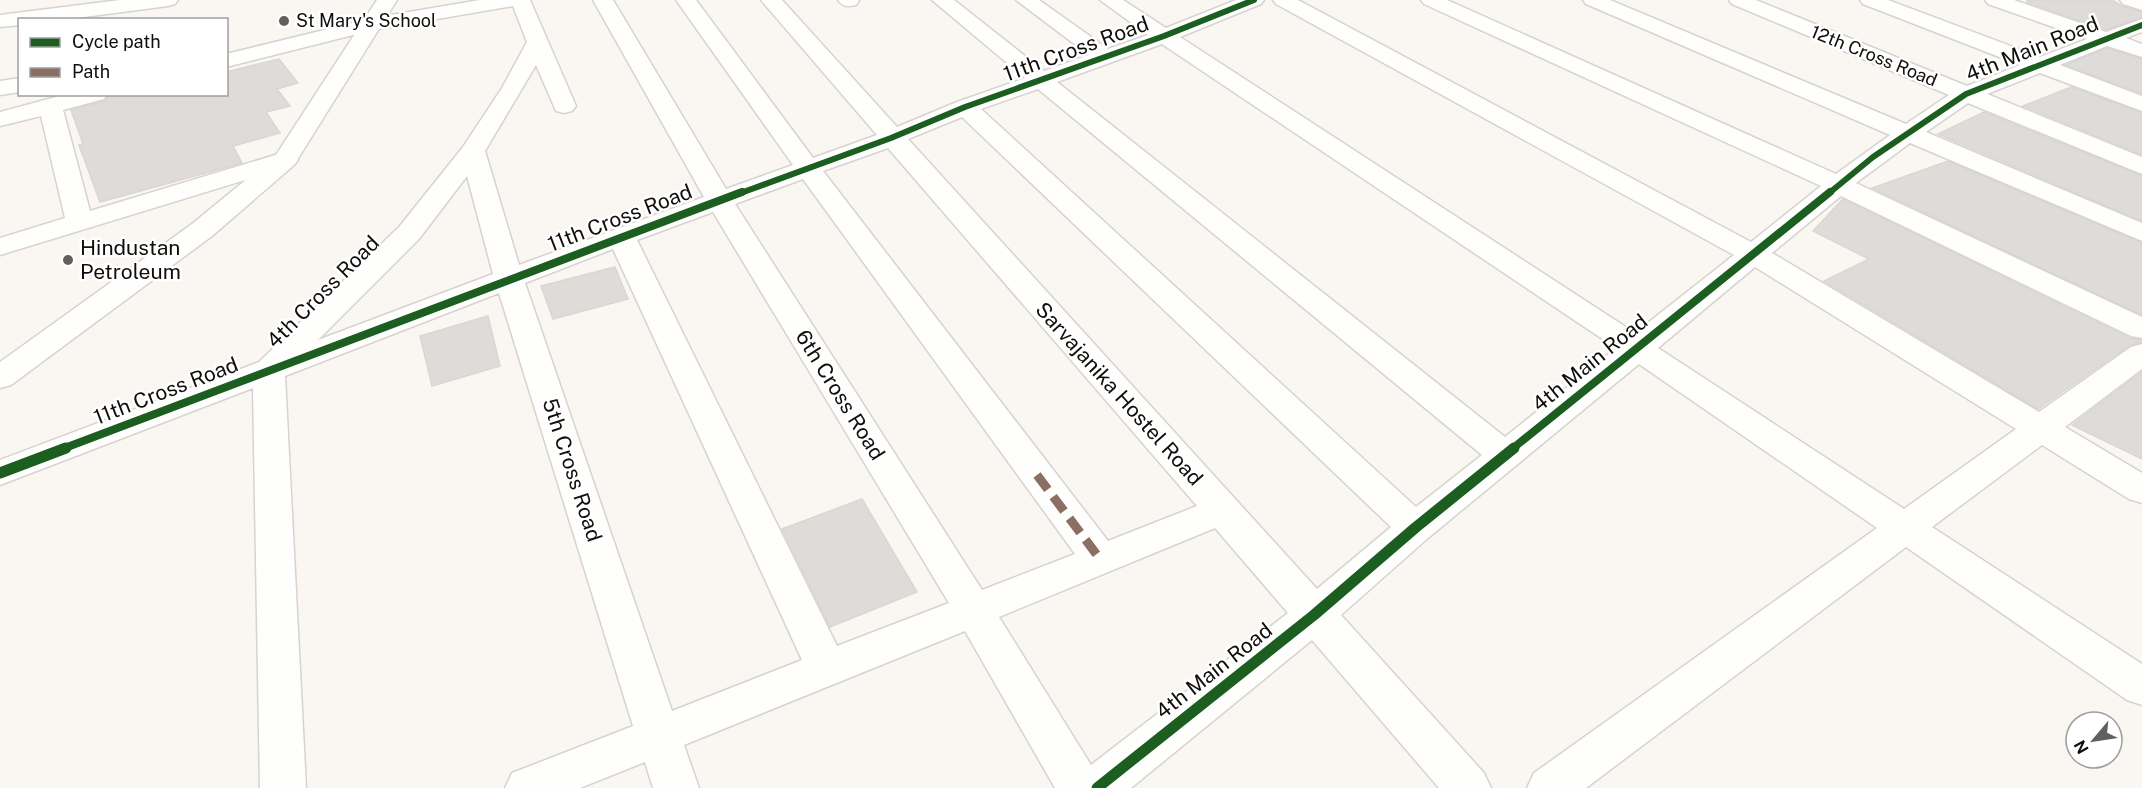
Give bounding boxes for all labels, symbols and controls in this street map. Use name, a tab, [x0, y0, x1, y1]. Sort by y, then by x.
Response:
place label: St Mary's School	[296, 10, 436, 31]
street label: 11th Cross Road	[1000, 11, 1152, 86]
street label: 4th Main Road	[1962, 11, 2102, 87]
marker: St Mary's School	[277, 14, 291, 28]
legend	[18, 18, 228, 96]
street label: 12th Cross Road	[1808, 21, 1940, 90]
text: Cycle path	[72, 31, 161, 52]
text: Path	[72, 61, 110, 82]
street label: 11th Cross Road	[544, 178, 696, 257]
street label: 4th Cross Road	[261, 230, 384, 353]
place label: Hindustan Petroleum	[80, 235, 181, 284]
marker: Hindustan Petroleum	[61, 253, 75, 267]
street label: Sarvajanika Hostel Road	[1030, 297, 1208, 490]
street label: 4th Main Road	[1527, 309, 1652, 417]
street label: 6th Cross Road	[790, 325, 890, 464]
street label: 11th Cross Road	[90, 351, 242, 430]
street label: 5th Cross Road	[538, 395, 607, 545]
street label: 4th Main Road	[1150, 617, 1277, 724]
north arrow	[2064, 710, 2124, 770]
text: N	[2070, 737, 2093, 757]

